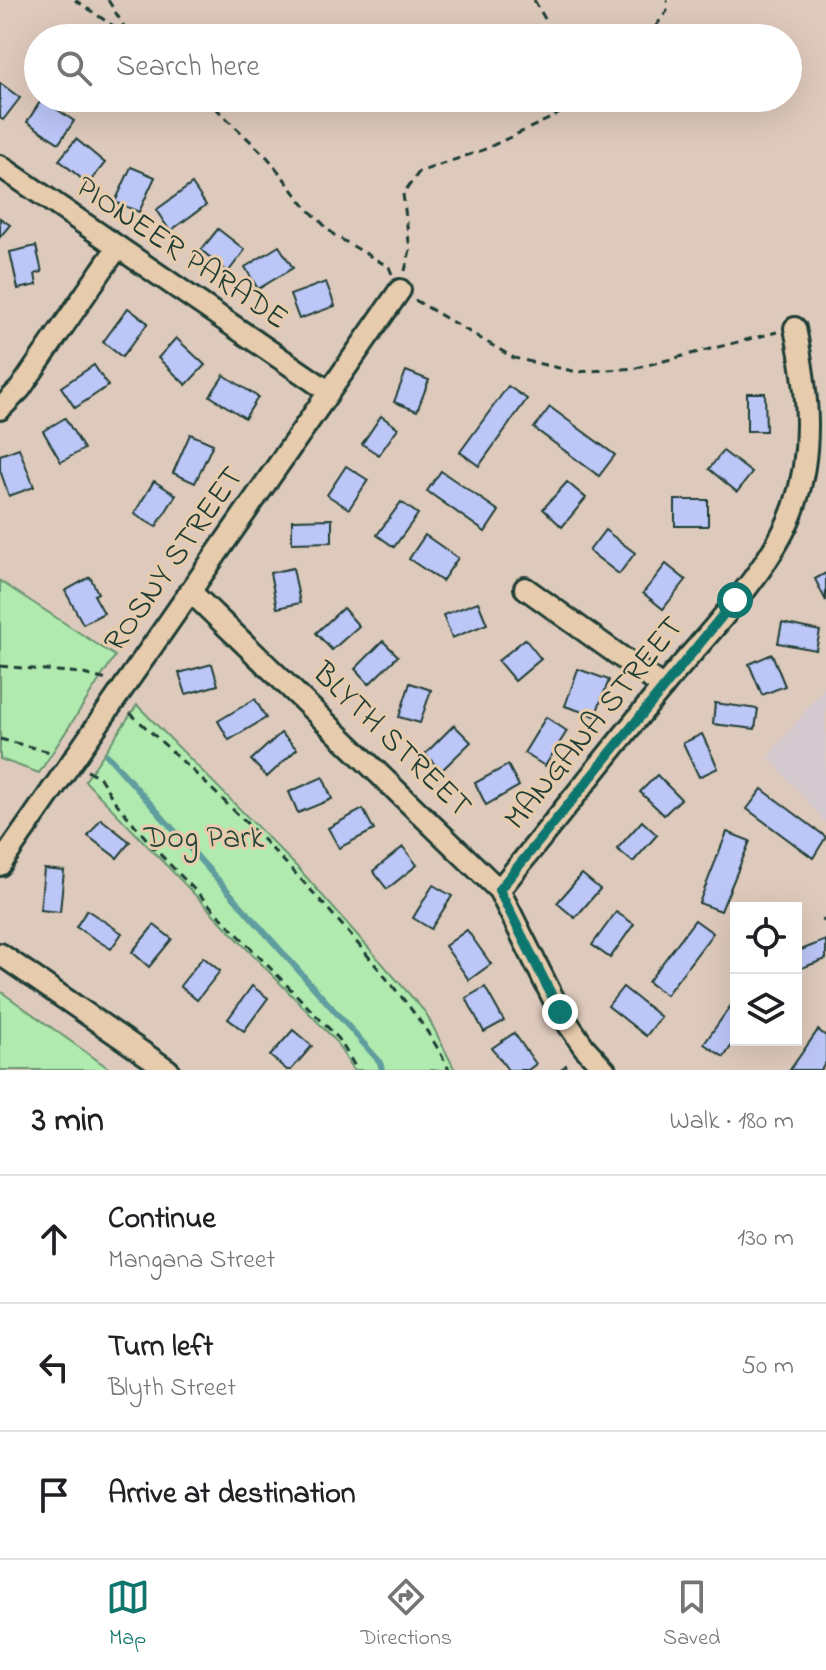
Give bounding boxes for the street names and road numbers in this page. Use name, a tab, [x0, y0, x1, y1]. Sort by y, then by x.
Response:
street label: PIONEER PARADE	[65, 165, 297, 343]
street label: ROSNY STREET	[93, 457, 257, 663]
street label: MANGANA STREET	[494, 607, 696, 841]
street label: BLYTH STREET	[300, 652, 482, 830]

